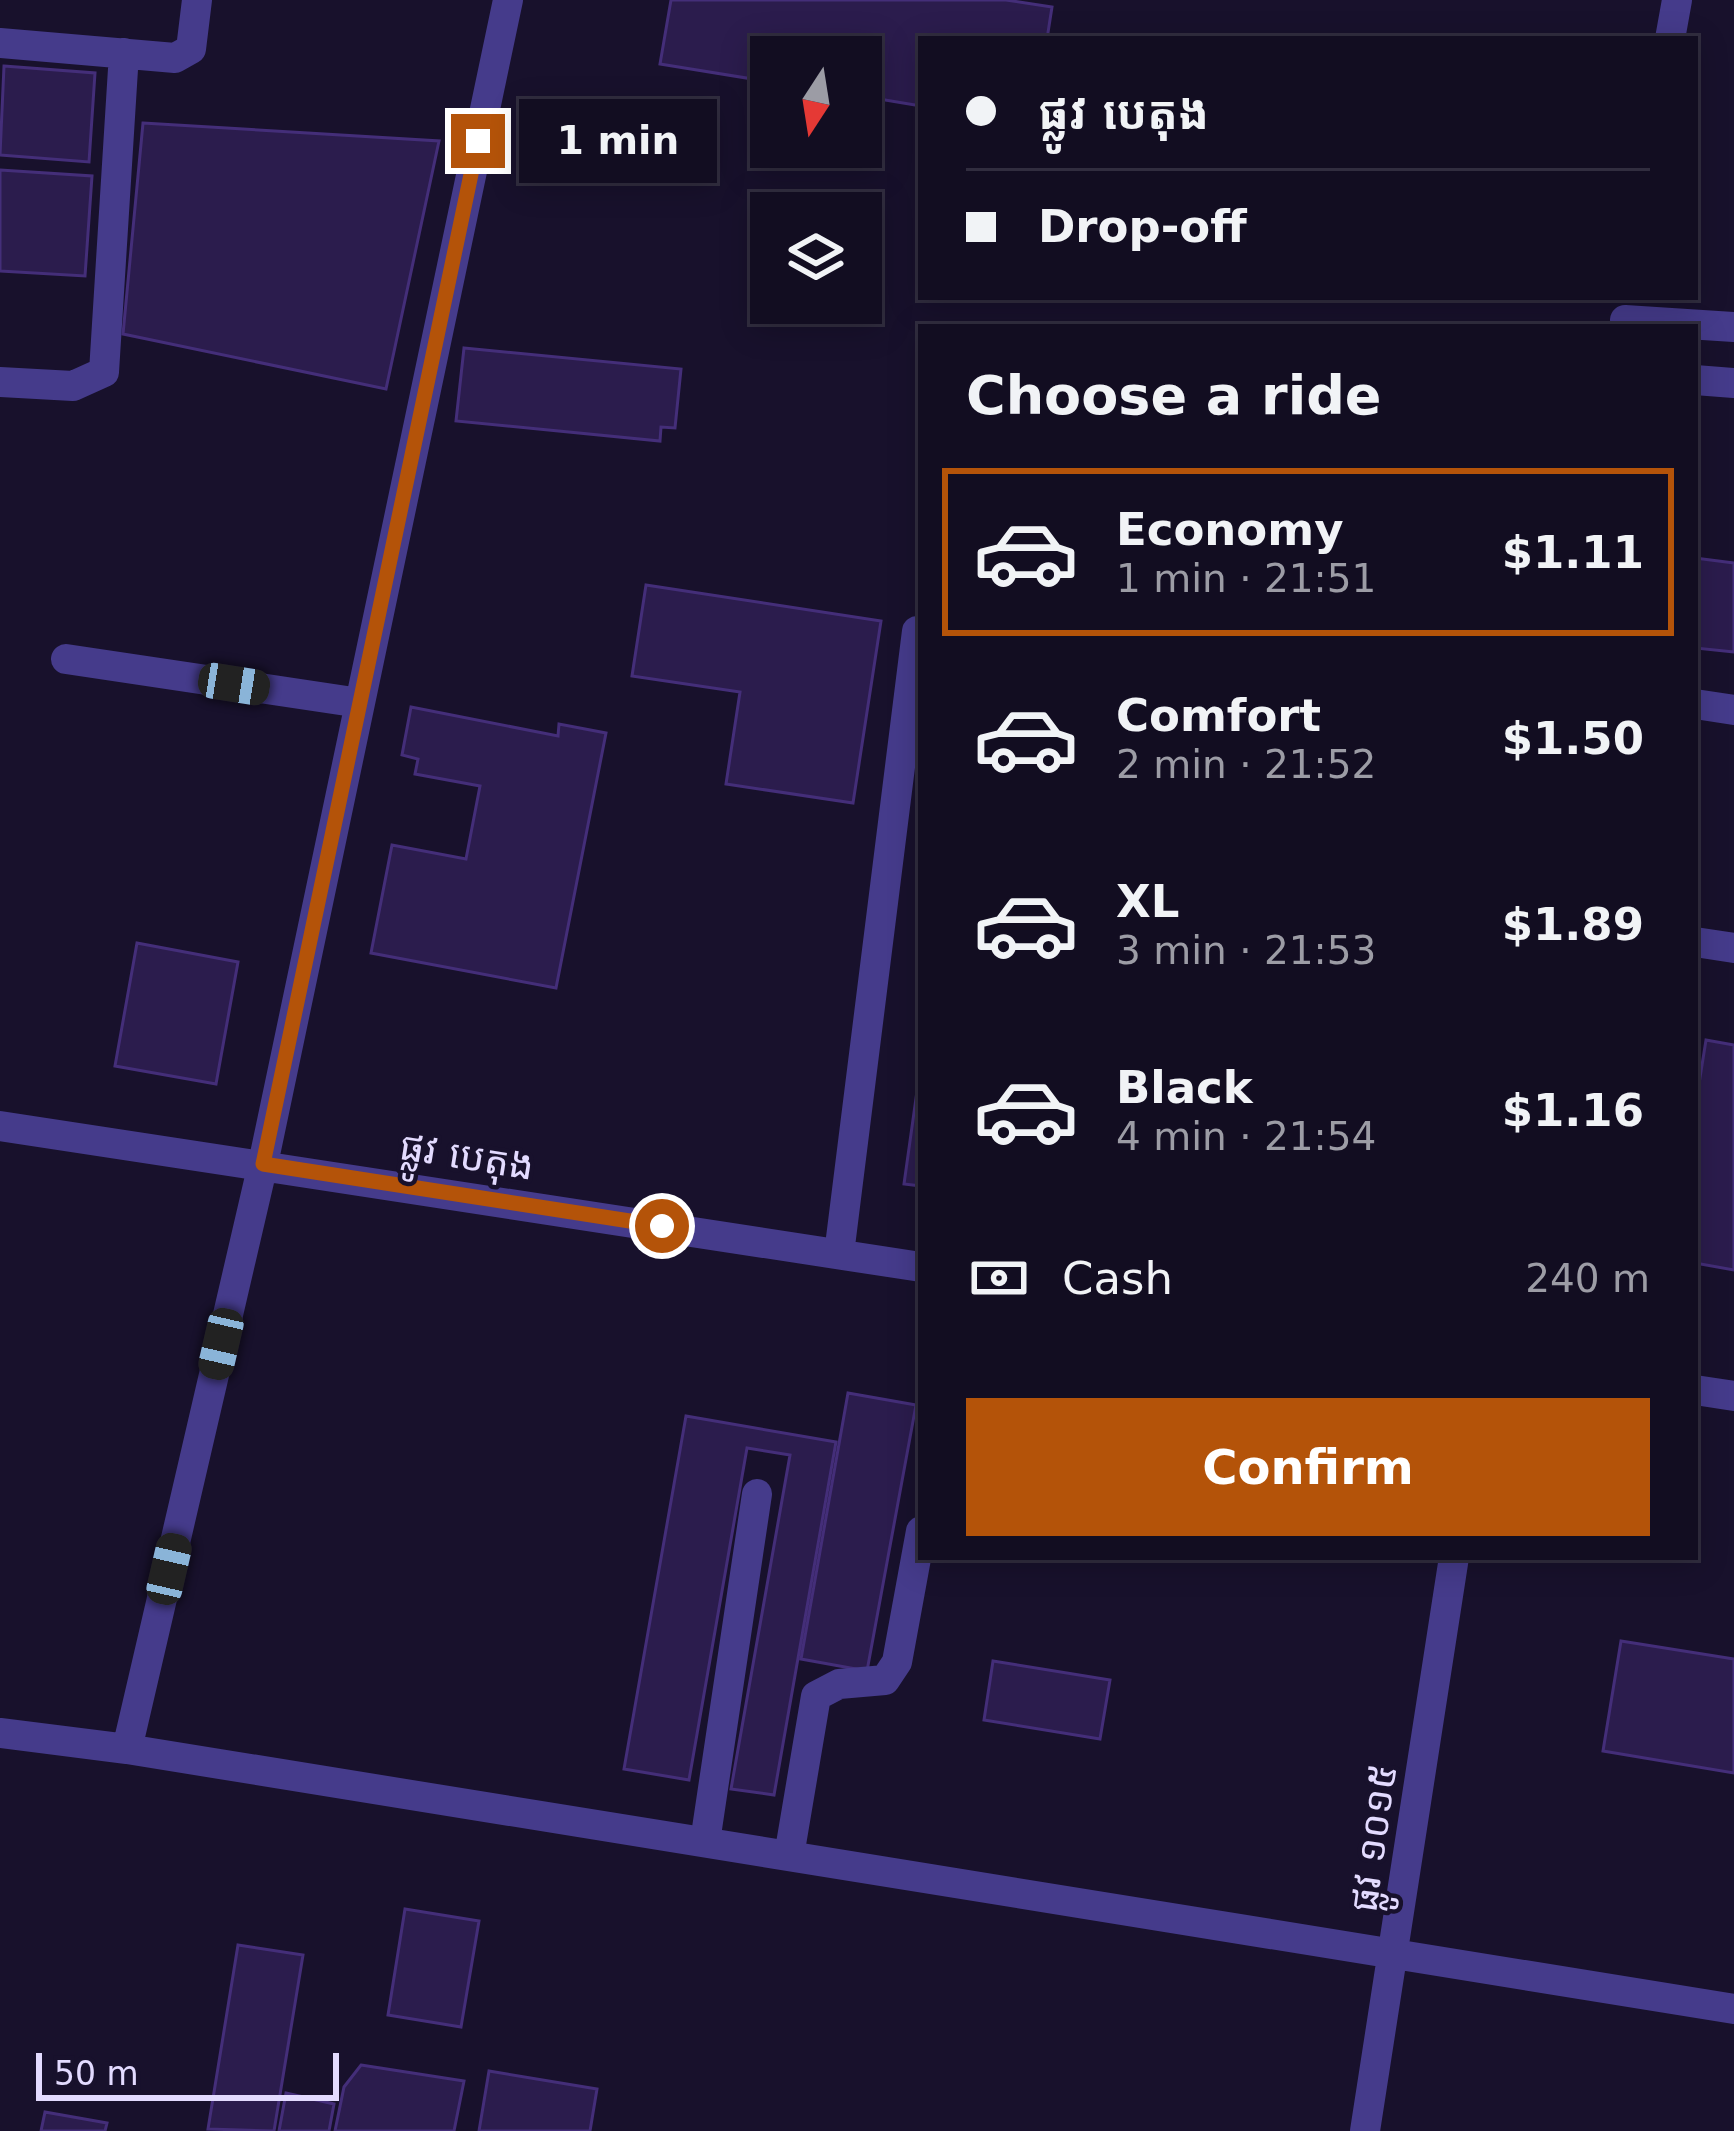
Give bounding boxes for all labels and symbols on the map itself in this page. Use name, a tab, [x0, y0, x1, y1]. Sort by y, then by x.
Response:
north arrow	[750, 36, 882, 168]
callout: 1 min	[520, 99, 718, 183]
route end	[451, 114, 505, 168]
car	[196, 661, 272, 707]
street label: ផ្លូវ បេតុង	[395, 1123, 537, 1201]
route start	[635, 1199, 689, 1253]
car	[195, 1305, 247, 1383]
car	[143, 1530, 195, 1608]
street label: ផ្លូវ ១០១៥	[1340, 1761, 1418, 1917]
scale bar	[36, 2047, 339, 2100]

